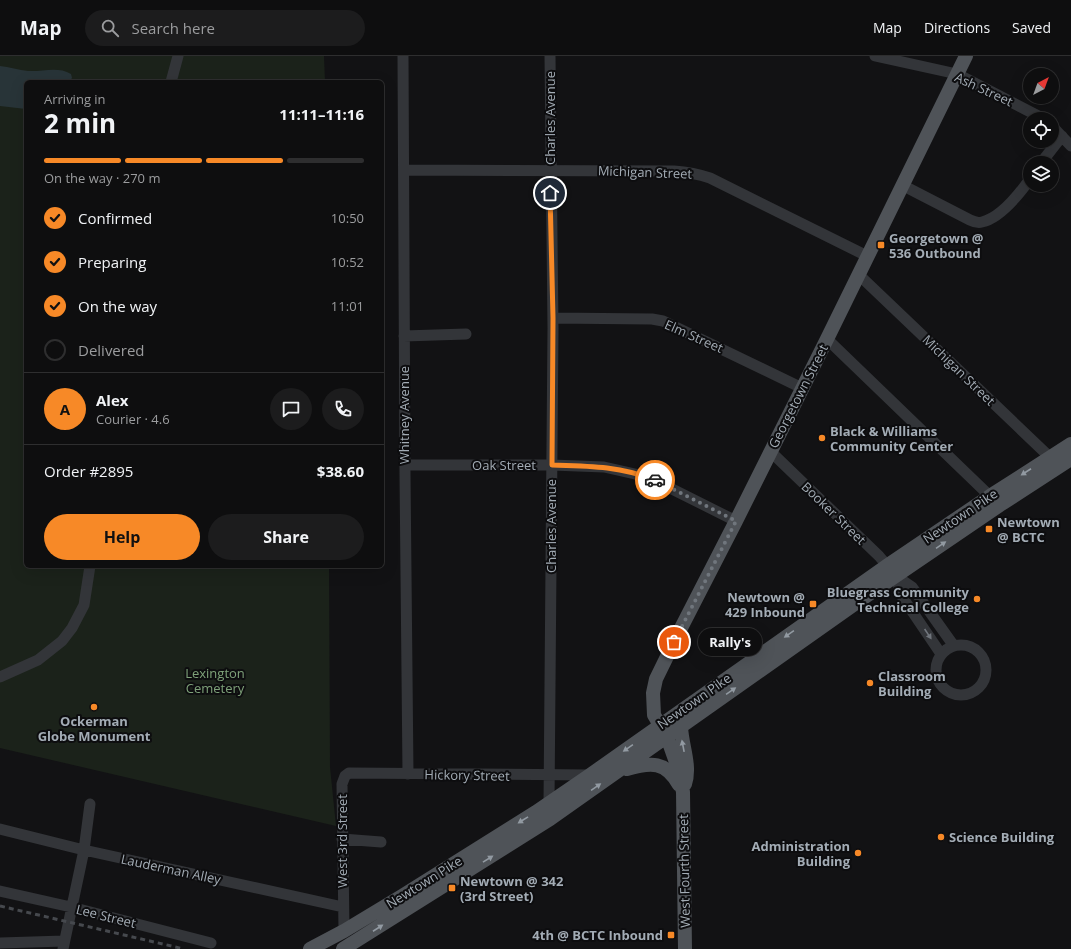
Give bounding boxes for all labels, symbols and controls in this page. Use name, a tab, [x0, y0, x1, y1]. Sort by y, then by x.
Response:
search box	[85, 10, 365, 46]
text: Map	[20, 15, 61, 41]
icon: search	[99, 17, 121, 39]
text: Search here	[131, 18, 215, 38]
text: Map	[873, 18, 902, 37]
text: Directions	[924, 18, 990, 37]
text: Saved	[1012, 18, 1051, 37]
street label: Ash Street	[952, 68, 1016, 110]
north arrow	[1023, 68, 1059, 104]
map controls	[1023, 68, 1059, 192]
street label: Charles Avenue	[541, 71, 559, 165]
text: Arriving in	[44, 90, 106, 108]
text: 11:11–11:16	[279, 104, 364, 124]
text: 2 min	[44, 105, 116, 141]
button: locate	[1023, 112, 1059, 148]
button: layers	[1023, 156, 1059, 192]
street label: Michigan Street	[598, 161, 693, 183]
text: On the way · 270 m	[44, 169, 160, 187]
pin	[533, 176, 567, 210]
icon: home	[539, 182, 561, 204]
icon: check	[44, 207, 66, 229]
text: Confirmed	[78, 208, 152, 228]
text: 10:50	[331, 209, 364, 227]
place label: Georgetown @ 536 Outbound	[889, 229, 984, 262]
marker: Georgetown @ 536 Outbound	[876, 240, 886, 250]
icon: check	[44, 251, 66, 273]
text: Preparing	[78, 252, 146, 272]
text: 10:52	[331, 253, 364, 271]
icon: check	[44, 295, 66, 317]
text: On the way	[78, 296, 157, 316]
text: 11:01	[331, 297, 364, 315]
street label: Elm Street	[662, 315, 726, 357]
street label: Michigan Street	[919, 331, 999, 410]
text: Delivered	[78, 340, 145, 360]
street label: Georgetown Street	[764, 341, 832, 451]
street label: Whitney Avenue	[395, 366, 413, 464]
button: chat	[270, 388, 312, 430]
button: phone	[322, 388, 364, 430]
text: Alex	[96, 390, 128, 410]
text: A	[60, 399, 70, 419]
text: Courier · 4.6	[96, 410, 170, 428]
place label: Black & Williams Community Center	[830, 422, 953, 455]
marker: Black & Williams Community Center	[817, 433, 827, 443]
street label: Oak Street	[472, 456, 536, 474]
courier	[635, 460, 675, 500]
text: Order #2895	[44, 461, 133, 481]
text: $38.60	[317, 461, 364, 481]
icon: car	[644, 469, 666, 491]
one-way arrow	[1020, 469, 1032, 476]
street label: Booker Street	[798, 478, 870, 549]
street label: Charles Avenue	[542, 479, 560, 573]
street label: Newtown Pike	[919, 484, 1001, 548]
place label: Newtown @ BCTC	[997, 513, 1060, 546]
button: Help	[44, 514, 200, 560]
button: Share	[208, 514, 364, 560]
marker: Newtown @ BCTC	[984, 524, 994, 534]
one-way arrow	[936, 541, 947, 549]
place label: Bluegrass Community Technical College	[827, 583, 970, 616]
place label: Newtown @ 429 Inbound	[725, 588, 805, 621]
marker: Bluegrass Community Technical College	[972, 594, 982, 604]
marker: Newtown @ 429 Inbound	[808, 599, 818, 609]
pin	[657, 625, 691, 659]
callout: Rally's	[698, 628, 762, 656]
one-way arrow	[924, 629, 932, 639]
one-way arrow	[784, 630, 794, 638]
icon: bag	[663, 631, 685, 653]
text: Rally's	[709, 633, 751, 651]
park label: Lexington Cemetery	[185, 664, 245, 697]
place label: Classroom Building	[878, 667, 946, 700]
street label: Newtown Pike	[653, 669, 735, 733]
marker: Classroom Building	[865, 678, 875, 688]
one-way arrow	[726, 687, 737, 695]
marker: Ockerman Globe Monument	[89, 702, 99, 712]
place label: Ockerman Globe Monument	[38, 712, 151, 745]
one-way arrow	[680, 740, 686, 752]
one-way arrow	[623, 744, 634, 752]
street label: Hickory Street	[424, 765, 510, 785]
one-way arrow	[591, 783, 602, 791]
street label: West 3rd Street	[333, 794, 351, 888]
street label: West Fourth Street	[674, 814, 694, 928]
one-way arrow	[518, 816, 528, 824]
place label: Science Building	[949, 828, 1055, 846]
marker: Science Building	[936, 832, 946, 842]
place label: Administration Building	[751, 837, 851, 870]
marker: Administration Building	[853, 848, 863, 858]
street label: Lauderman Alley	[119, 850, 223, 888]
street label: Newtown Pike	[383, 852, 465, 912]
one-way arrow	[483, 855, 493, 863]
place label: Newtown @ 342 (3rd Street)	[460, 872, 564, 905]
marker: Newtown @ 342 (3rd Street)	[447, 883, 457, 893]
street label: Lee Street	[74, 900, 138, 932]
one-way arrow	[373, 924, 383, 932]
place label: 4th @ BCTC Inbound	[532, 926, 663, 944]
marker: 4th @ BCTC Inbound	[666, 930, 676, 940]

